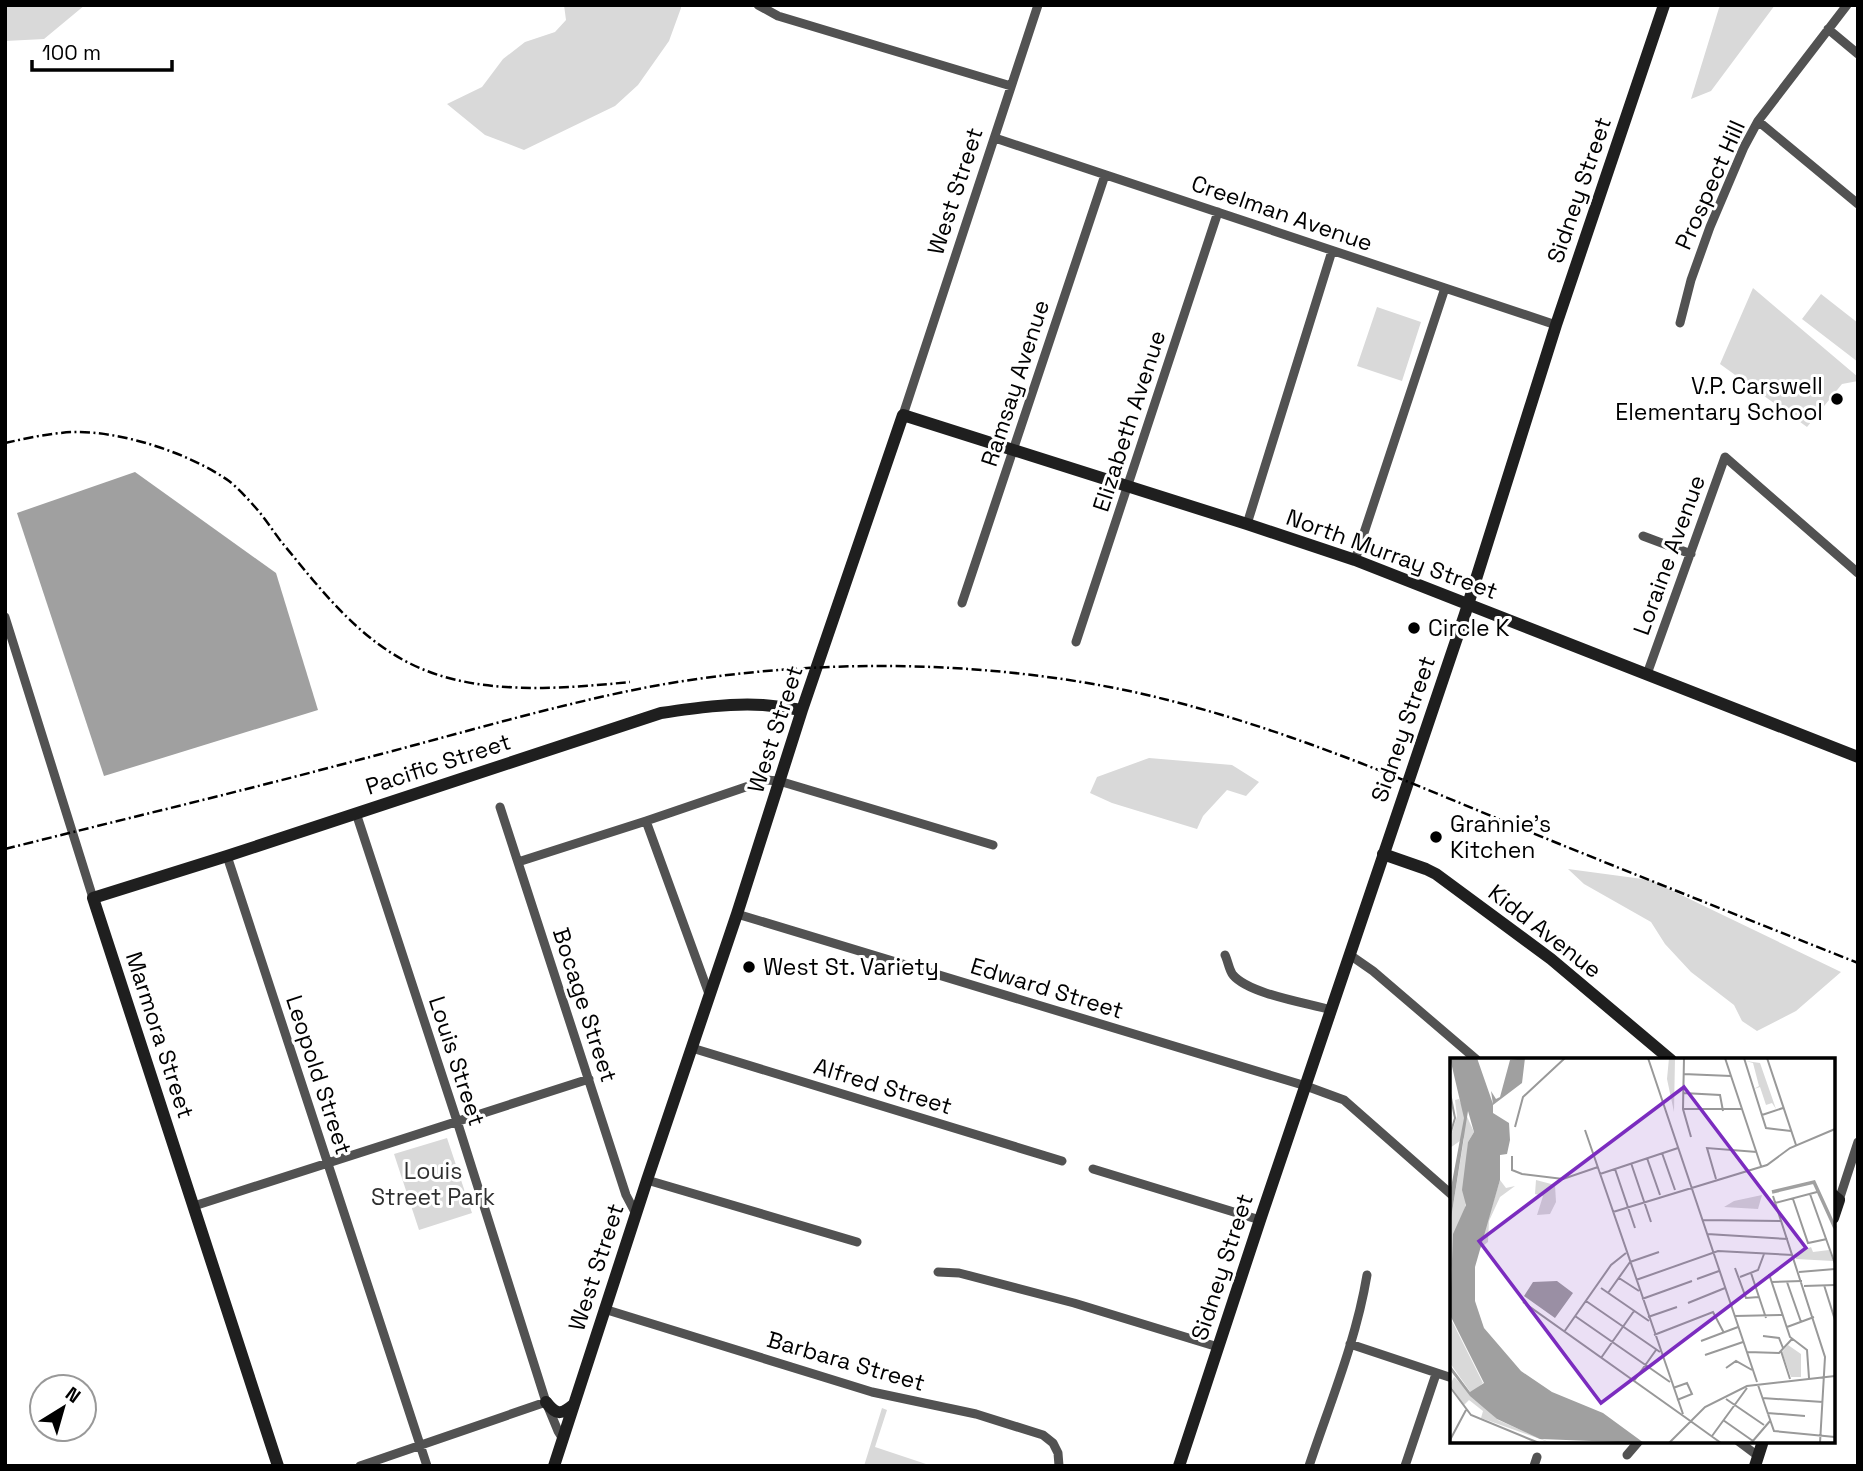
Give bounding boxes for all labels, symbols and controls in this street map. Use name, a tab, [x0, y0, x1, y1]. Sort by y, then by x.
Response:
scale bar	[32, 28, 172, 72]
text: 100 m	[42, 39, 101, 66]
street label: Sidney Street	[1540, 113, 1618, 267]
street label: Prospect Hill	[1668, 116, 1752, 254]
street label: West Street	[920, 124, 990, 258]
street label: Creelman Avenue	[1187, 168, 1377, 258]
street label: Ramsay Avenue	[974, 296, 1056, 470]
street label: Elizabeth Avenue	[1086, 327, 1172, 515]
place label: V.P. Carswell Elementary School	[1615, 371, 1823, 427]
marker: V.P. Carswell Elementary School	[1829, 391, 1845, 407]
street label: Loraine Avenue	[1626, 471, 1712, 639]
street label: North Murray Street	[1282, 502, 1502, 606]
place label: Circle K	[1428, 613, 1510, 643]
marker: Circle K	[1406, 620, 1422, 636]
street label: Sidney Street	[1364, 652, 1442, 806]
street label: West Street	[740, 662, 810, 796]
street label: Pacific Street	[362, 726, 514, 802]
place label: Grannie's Kitchen	[1450, 809, 1551, 865]
marker: Grannie's Kitchen	[1428, 829, 1444, 845]
street label: Kidd Avenue	[1482, 877, 1608, 985]
street label: Bocage Street	[546, 924, 624, 1086]
street label: Marmora Street	[119, 948, 201, 1122]
street label: Edward Street	[967, 950, 1127, 1026]
place label: West St. Variety	[763, 952, 939, 982]
marker: West St. Variety	[741, 959, 757, 975]
street label: Leopold Street	[279, 991, 359, 1159]
street label: Louis Street	[422, 992, 492, 1130]
street label: Alfred Street	[810, 1051, 956, 1121]
inset map	[1450, 1058, 1835, 1443]
park label: Louis Street Park	[371, 1156, 495, 1212]
street label: Sidney Street	[1184, 1190, 1260, 1344]
street label: West Street	[561, 1200, 631, 1334]
street label: Barbara Street	[764, 1324, 928, 1398]
north arrow	[28, 1373, 98, 1443]
text: N	[60, 1381, 86, 1409]

